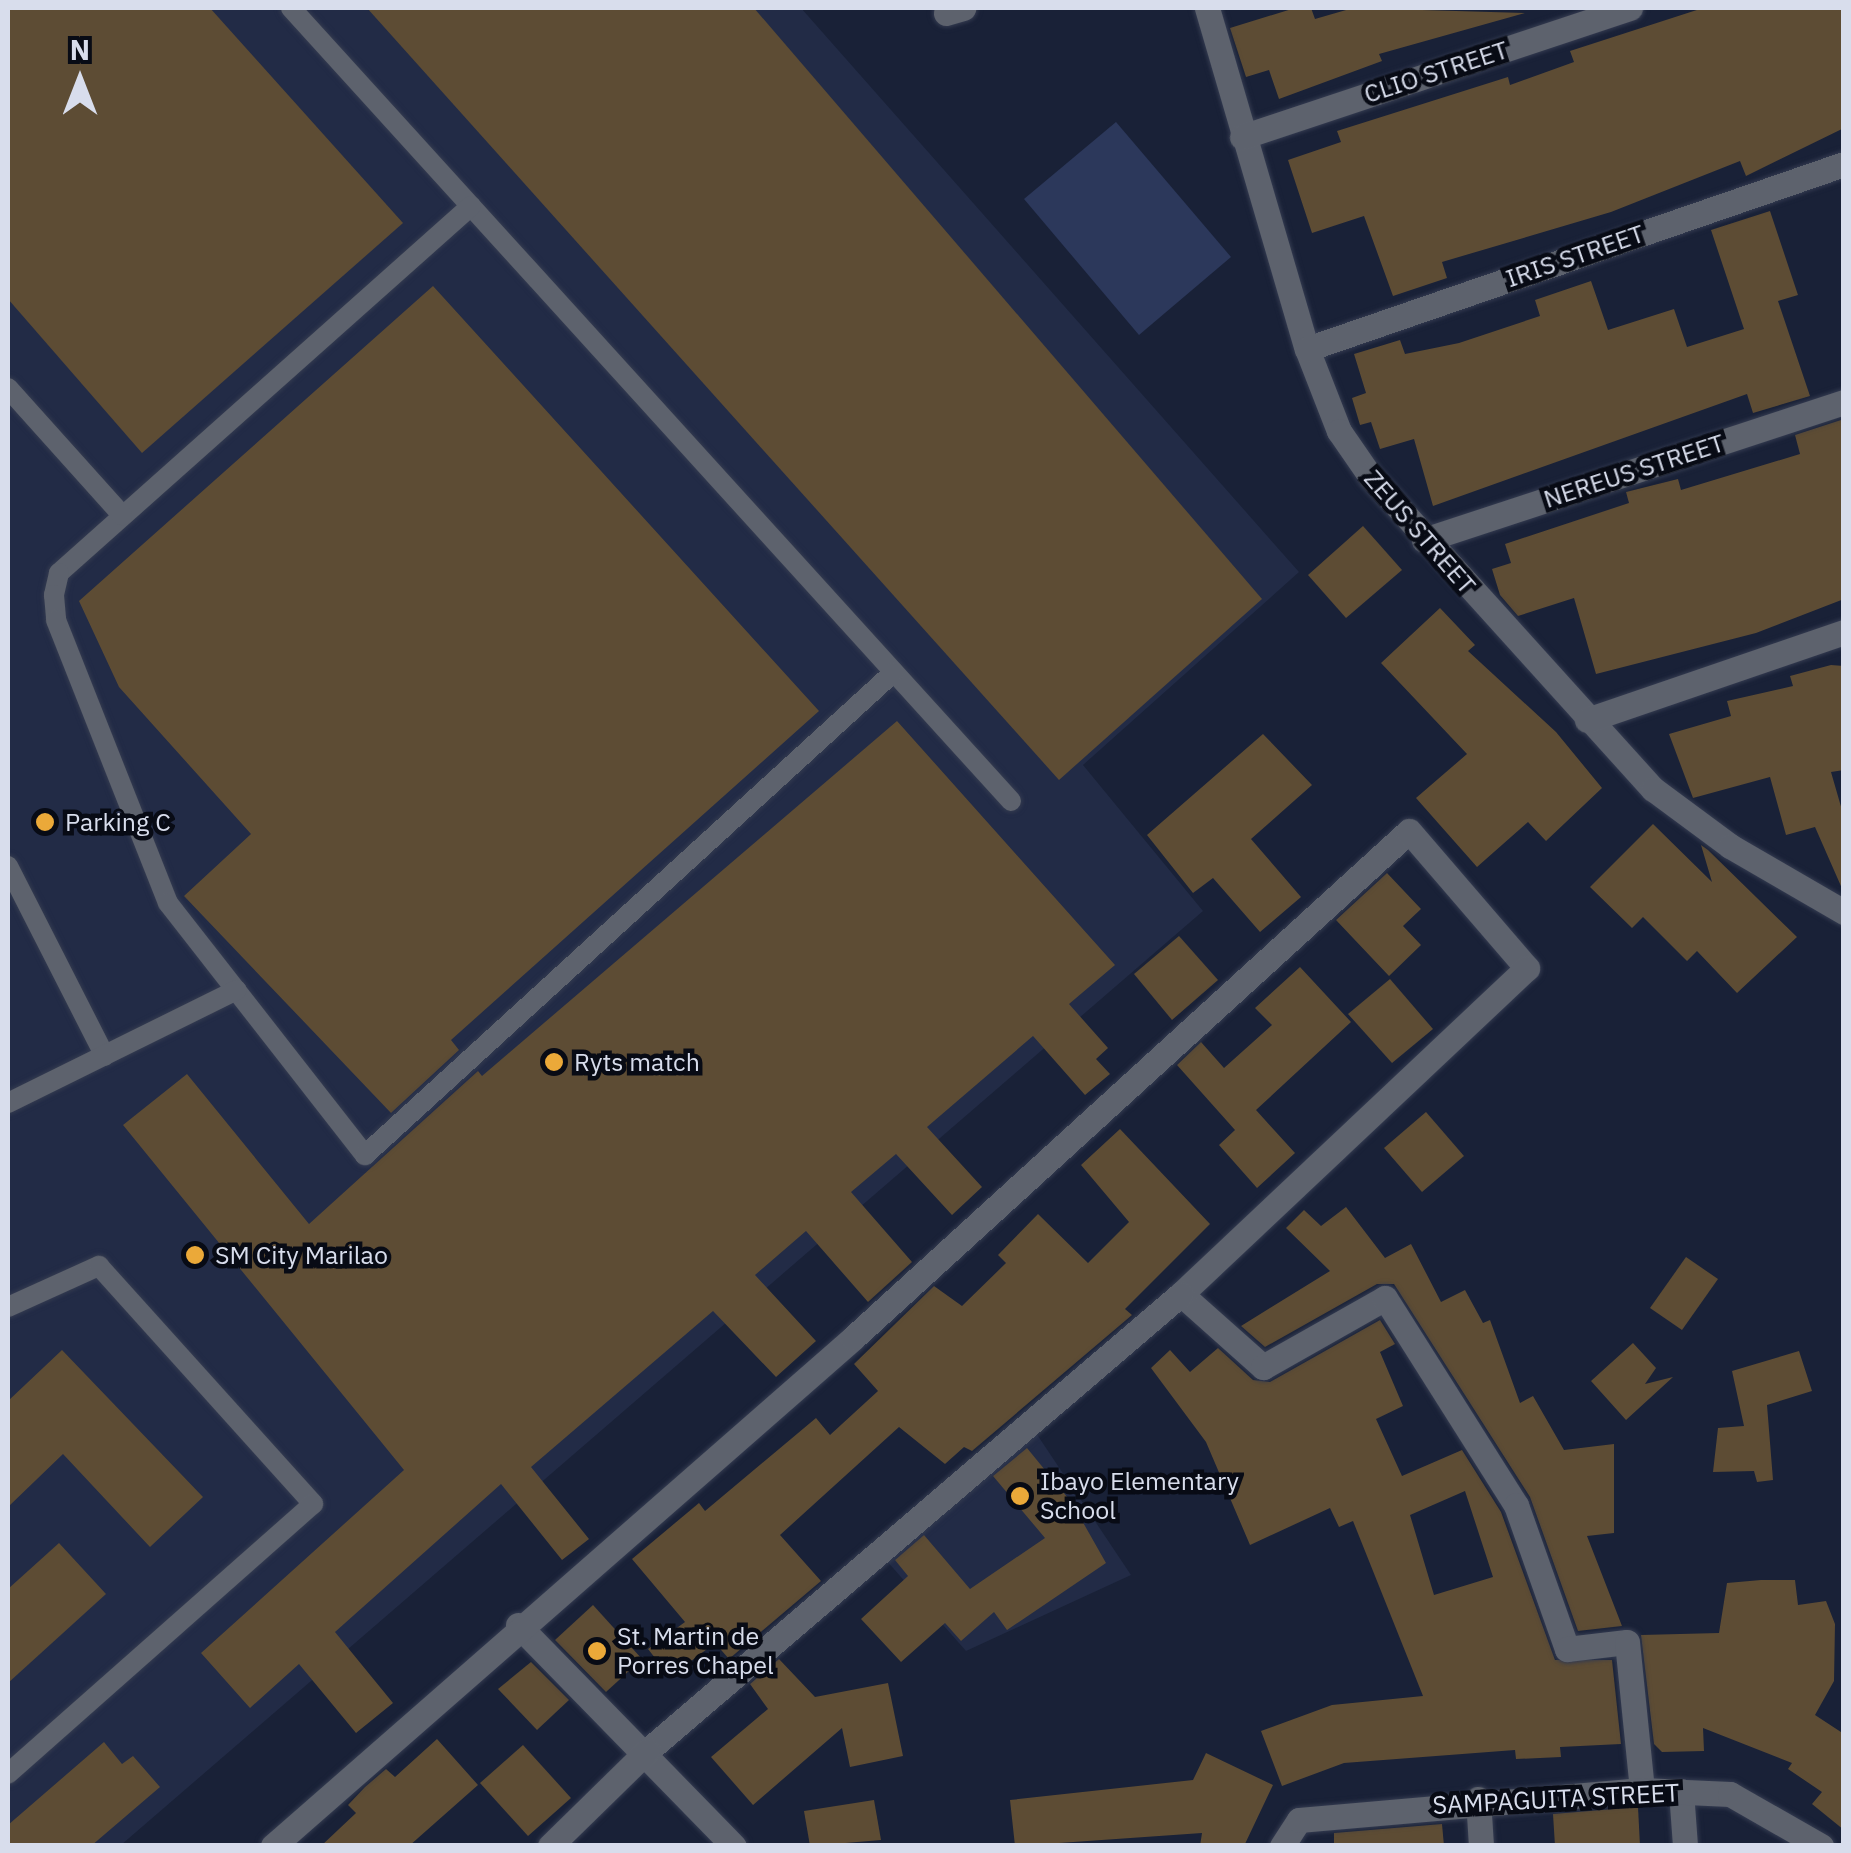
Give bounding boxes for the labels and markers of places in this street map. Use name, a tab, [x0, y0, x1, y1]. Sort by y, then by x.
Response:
place label: Parking C	[65, 807, 171, 837]
marker: Parking C	[34, 811, 56, 833]
place label: Ryts match	[574, 1047, 700, 1077]
marker: Ryts match	[543, 1051, 565, 1073]
place label: SM City Marilao	[215, 1240, 388, 1270]
marker: SM City Marilao	[184, 1244, 206, 1266]
place label: Ibayo Elementary School	[1040, 1467, 1239, 1526]
marker: Ibayo Elementary School	[1009, 1485, 1031, 1507]
place label: St. Martin de Porres Chapel	[617, 1622, 774, 1681]
marker: St. Martin de Porres Chapel	[586, 1640, 608, 1662]

